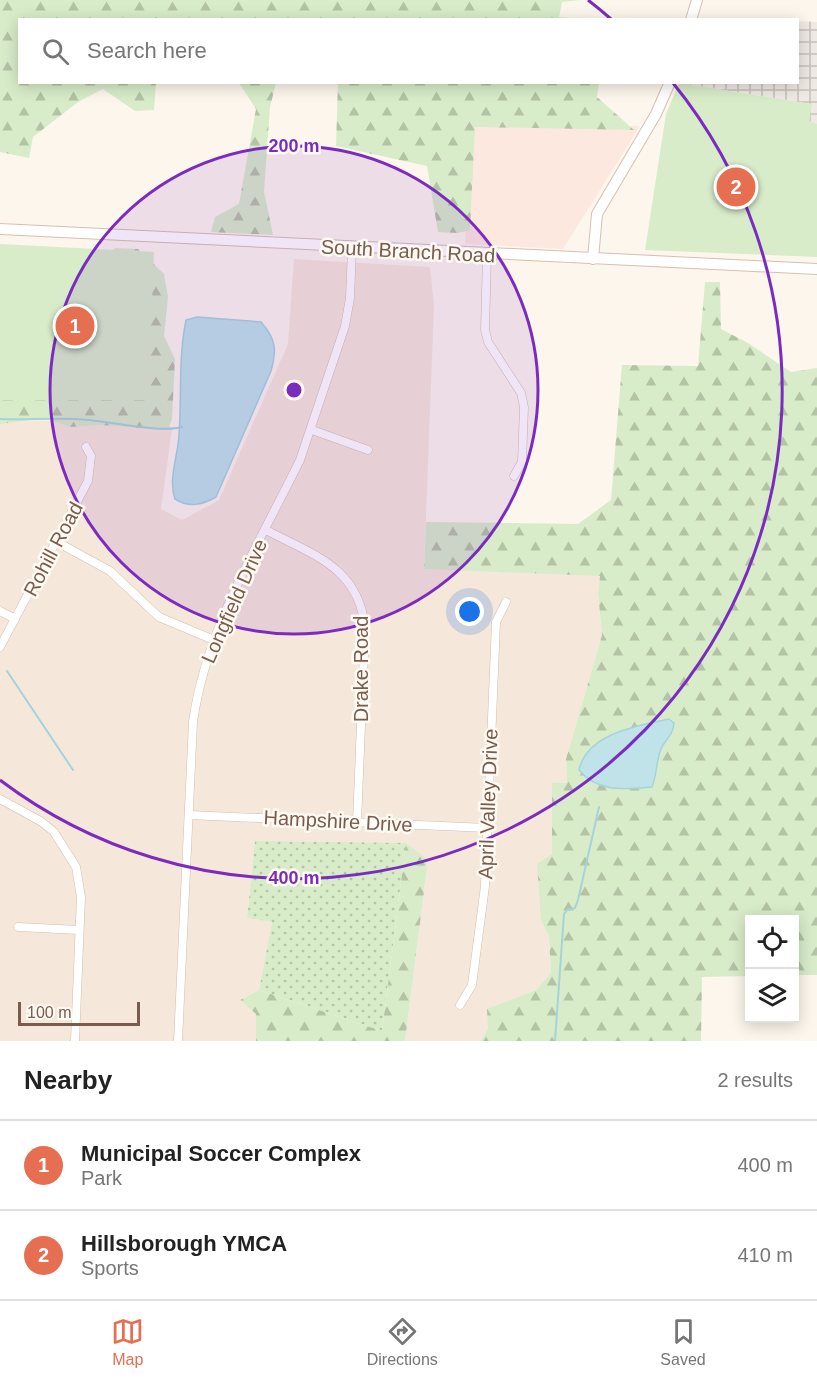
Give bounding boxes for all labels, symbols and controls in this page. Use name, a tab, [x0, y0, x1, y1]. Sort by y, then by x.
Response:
search box	[18, 18, 799, 84]
icon: search	[39, 35, 72, 68]
text: Search here	[87, 38, 207, 63]
text: 200 m	[268, 136, 320, 156]
pin: 2	[716, 164, 756, 210]
street label: South Branch Road	[320, 235, 496, 267]
pin: 1	[56, 304, 94, 348]
centre of rings	[284, 380, 304, 400]
street label: Rohill Road	[19, 498, 87, 600]
street label: Longfield Drive	[197, 536, 271, 666]
your location	[455, 597, 484, 626]
street label: Drake Road	[350, 616, 372, 722]
street label: April Valley Drive	[474, 728, 502, 880]
street label: Hampshire Drive	[263, 806, 413, 836]
text: 400 m	[268, 868, 320, 888]
map controls	[745, 915, 799, 1023]
button: locate	[745, 915, 799, 969]
button: layers	[745, 969, 799, 1023]
scale bar	[18, 999, 140, 1026]
text: 100 m	[27, 1004, 71, 1021]
text: Nearby	[24, 1065, 112, 1095]
text: 2 results	[717, 1069, 793, 1091]
text: Municipal Soccer Complex	[81, 1141, 361, 1166]
text: 1	[38, 1154, 49, 1176]
text: 400 m	[737, 1154, 793, 1176]
text: Park	[81, 1167, 122, 1189]
text: Hillsborough YMCA	[81, 1231, 287, 1256]
text: 2	[38, 1244, 49, 1266]
text: 410 m	[737, 1244, 793, 1266]
text: Sports	[81, 1257, 139, 1279]
tab: Map	[111, 1315, 144, 1369]
tab: Directions	[367, 1315, 438, 1369]
tab: Saved	[660, 1315, 706, 1369]

